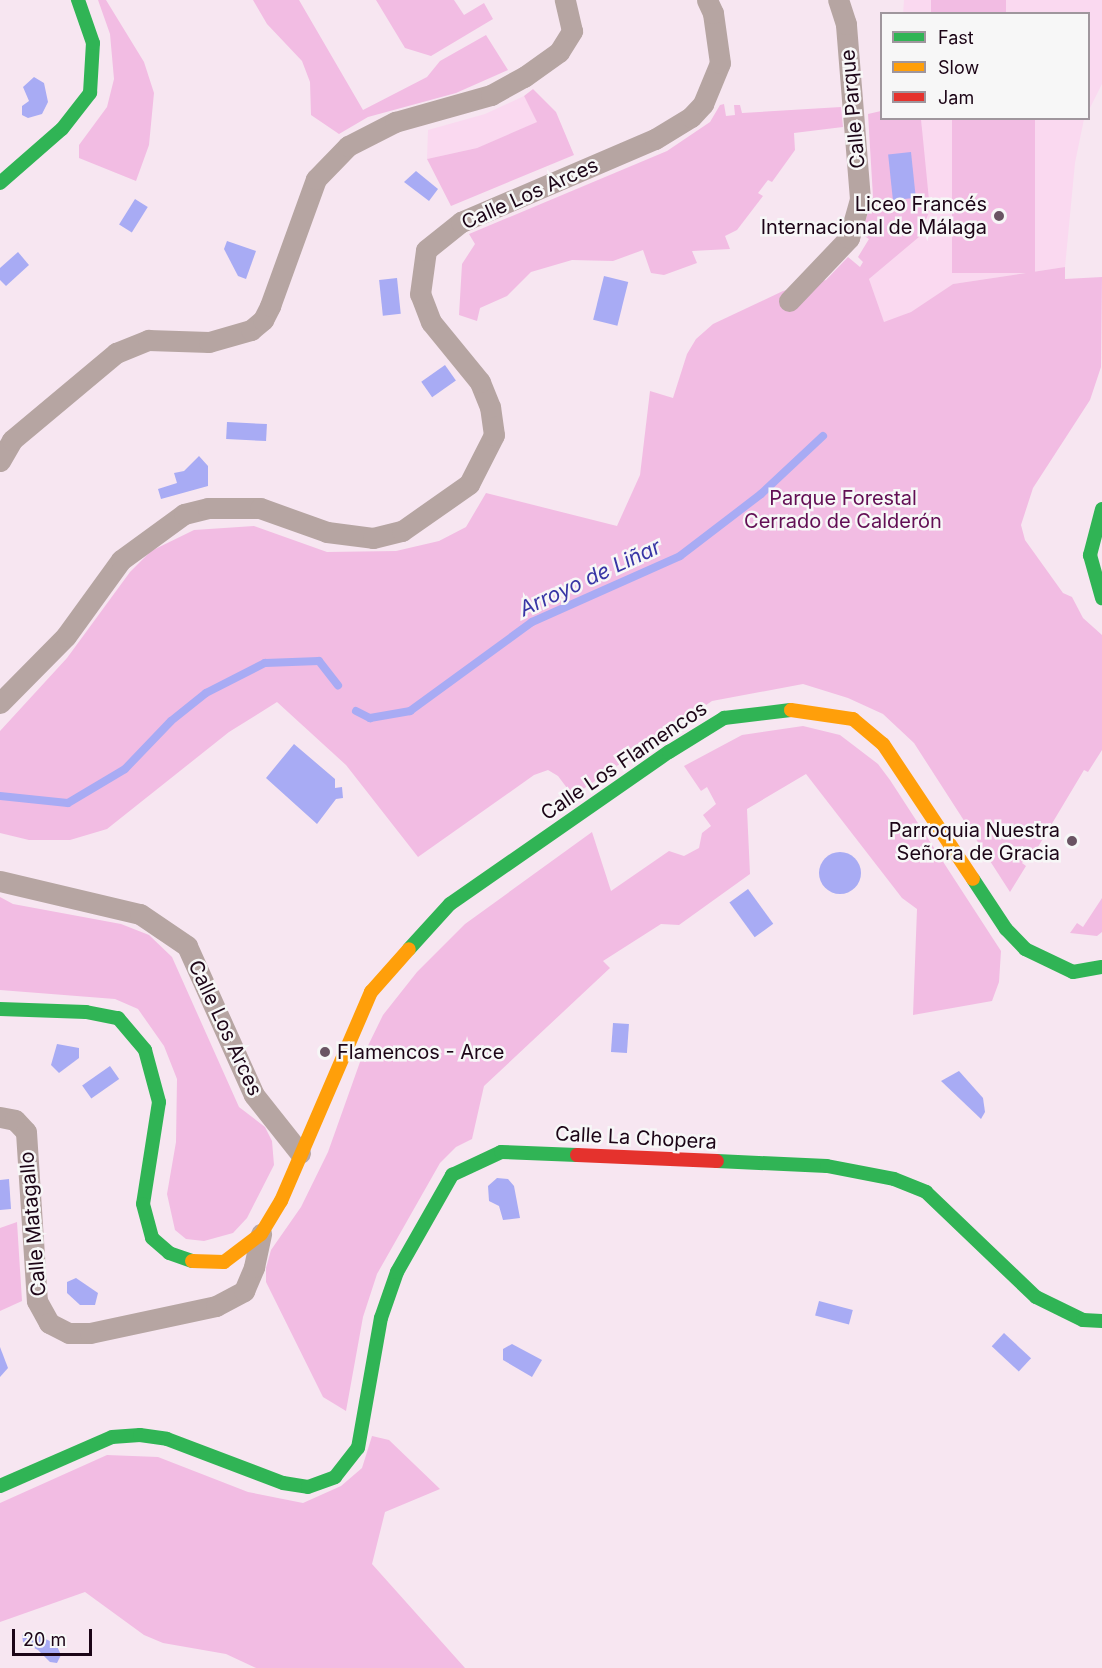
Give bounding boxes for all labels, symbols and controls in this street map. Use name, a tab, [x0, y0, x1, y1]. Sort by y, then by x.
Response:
legend	[880, 12, 1090, 120]
text: Fast	[938, 27, 974, 48]
street label: Calle Parque	[836, 48, 870, 170]
text: Slow	[938, 57, 979, 78]
text: Jam	[938, 87, 974, 108]
street label: Calle Los Arces	[458, 153, 602, 235]
place label: Liceo Francés Internacional de Málaga	[761, 192, 987, 239]
marker: Liceo Francés Internacional de Málaga	[992, 209, 1006, 223]
park label: Parque Forestal Cerrado de Calderón	[744, 486, 942, 533]
water label: Arroyo de Liñar	[515, 534, 665, 622]
street label: Calle Los Flamencos	[536, 696, 712, 826]
place label: Parroquia Nuestra Señora de Gracia	[889, 818, 1060, 865]
marker: Parroquia Nuestra Señora de Gracia	[1065, 834, 1079, 848]
street label: Calle Los Arces	[183, 956, 267, 1100]
place label: Flamencos - Arce	[337, 1040, 504, 1064]
marker: Flamencos - Arce	[318, 1045, 332, 1059]
street label: Calle La Chopera	[554, 1122, 718, 1154]
street label: Calle Matagallo	[15, 1151, 51, 1297]
scale bar	[15, 1617, 94, 1655]
text: 20 m	[23, 1629, 66, 1650]

